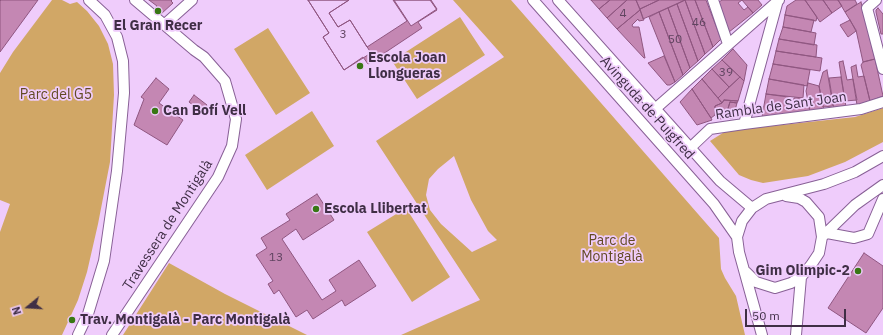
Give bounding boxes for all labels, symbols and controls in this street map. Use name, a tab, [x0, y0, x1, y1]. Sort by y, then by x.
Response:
marker: El Gran Recer	[153, 6, 163, 16]
house number: 4	[619, 7, 627, 21]
house number: 46	[692, 16, 706, 30]
place label: El Gran Recer	[114, 18, 202, 34]
house number: 3	[339, 28, 347, 42]
house number: 50	[668, 33, 682, 47]
place label: Escola Joan Llongueras	[368, 50, 446, 82]
street label: Avinguda de Puigfred	[596, 53, 698, 163]
marker: Escola Joan Llongueras	[355, 61, 365, 71]
house number: 39	[719, 66, 733, 80]
park label: Parc del G5	[20, 87, 92, 103]
street label: Rambla de Sant Joan	[714, 88, 848, 124]
place label: Can Bofí Vell	[163, 103, 246, 119]
marker: Can Bofí Vell	[150, 106, 160, 116]
street label: Travessera de Montigalà	[120, 157, 216, 293]
place label: Escola Llibertat	[324, 201, 426, 217]
marker: Escola Llibertat	[311, 204, 321, 214]
park label: Parc de Montigalà	[581, 233, 643, 266]
house number: 13	[269, 251, 283, 265]
place label: Gim Olimpic-2	[756, 263, 850, 279]
marker: Gim Olimpic-2	[853, 266, 863, 276]
north arrow	[8, 287, 48, 327]
scale bar	[747, 301, 848, 327]
text: N	[9, 305, 24, 317]
text: 50 m	[752, 308, 780, 323]
place label: Trav. Montigalà - Parc Montigalà	[80, 312, 291, 328]
marker: Trav. Montigalà - Parc Montigalà	[67, 315, 77, 325]

